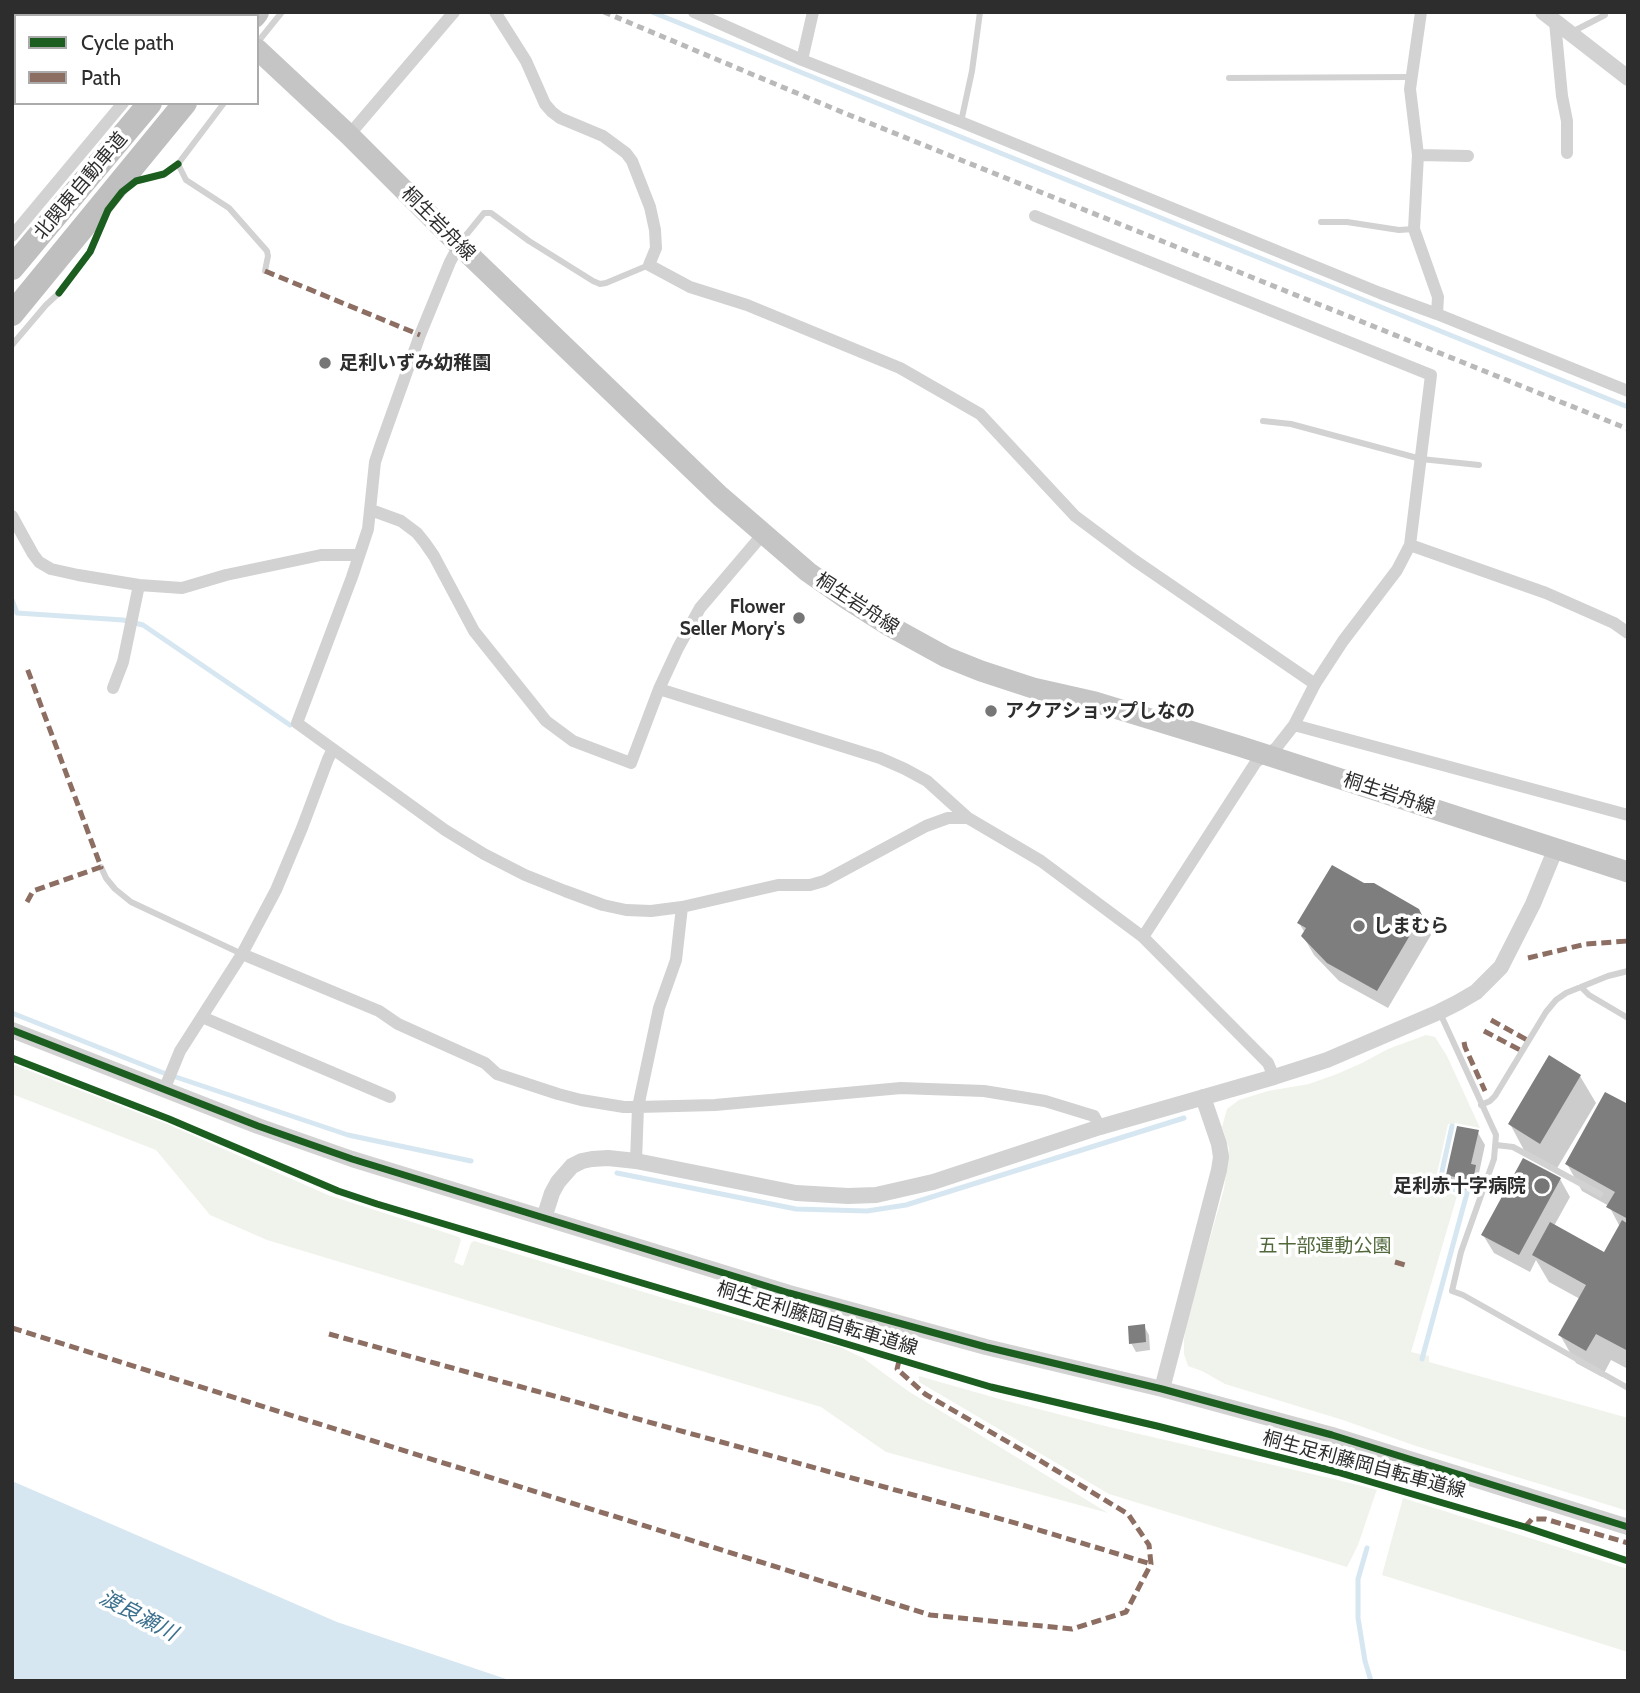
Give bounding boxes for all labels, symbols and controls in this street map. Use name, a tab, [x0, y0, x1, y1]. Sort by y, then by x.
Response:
legend	[14, 14, 259, 105]
text: Cycle path	[81, 30, 174, 55]
text: Path	[81, 65, 121, 90]
street label: 北関東自動車道	[30, 128, 132, 244]
street label: 桐生岩舟線	[396, 182, 480, 266]
place label: 足利いずみ幼稚園	[339, 352, 491, 374]
marker: 足利いずみ幼稚園	[317, 355, 333, 371]
street label: 桐生岩舟線	[811, 569, 903, 639]
place label: Flower Seller Mory's	[680, 596, 785, 640]
marker: Flower Seller Mory's	[791, 610, 807, 626]
place label: アクアショップしなの	[1005, 700, 1195, 722]
marker: アクアショップしなの	[983, 703, 999, 719]
street label: 桐生岩舟線	[1340, 768, 1438, 820]
place label: しまむら	[1373, 915, 1449, 937]
marker: しまむら	[1351, 918, 1367, 934]
place label: 足利赤十字病院	[1393, 1175, 1526, 1197]
marker: 足利赤十字病院	[1532, 1176, 1552, 1196]
park label: 五十部運動公園	[1259, 1235, 1391, 1257]
street label: 桐生足利藤岡自転車道線	[714, 1278, 920, 1360]
street label: 桐生足利藤岡自転車道線	[1260, 1427, 1468, 1503]
water label: 渡良瀬川	[95, 1585, 181, 1647]

